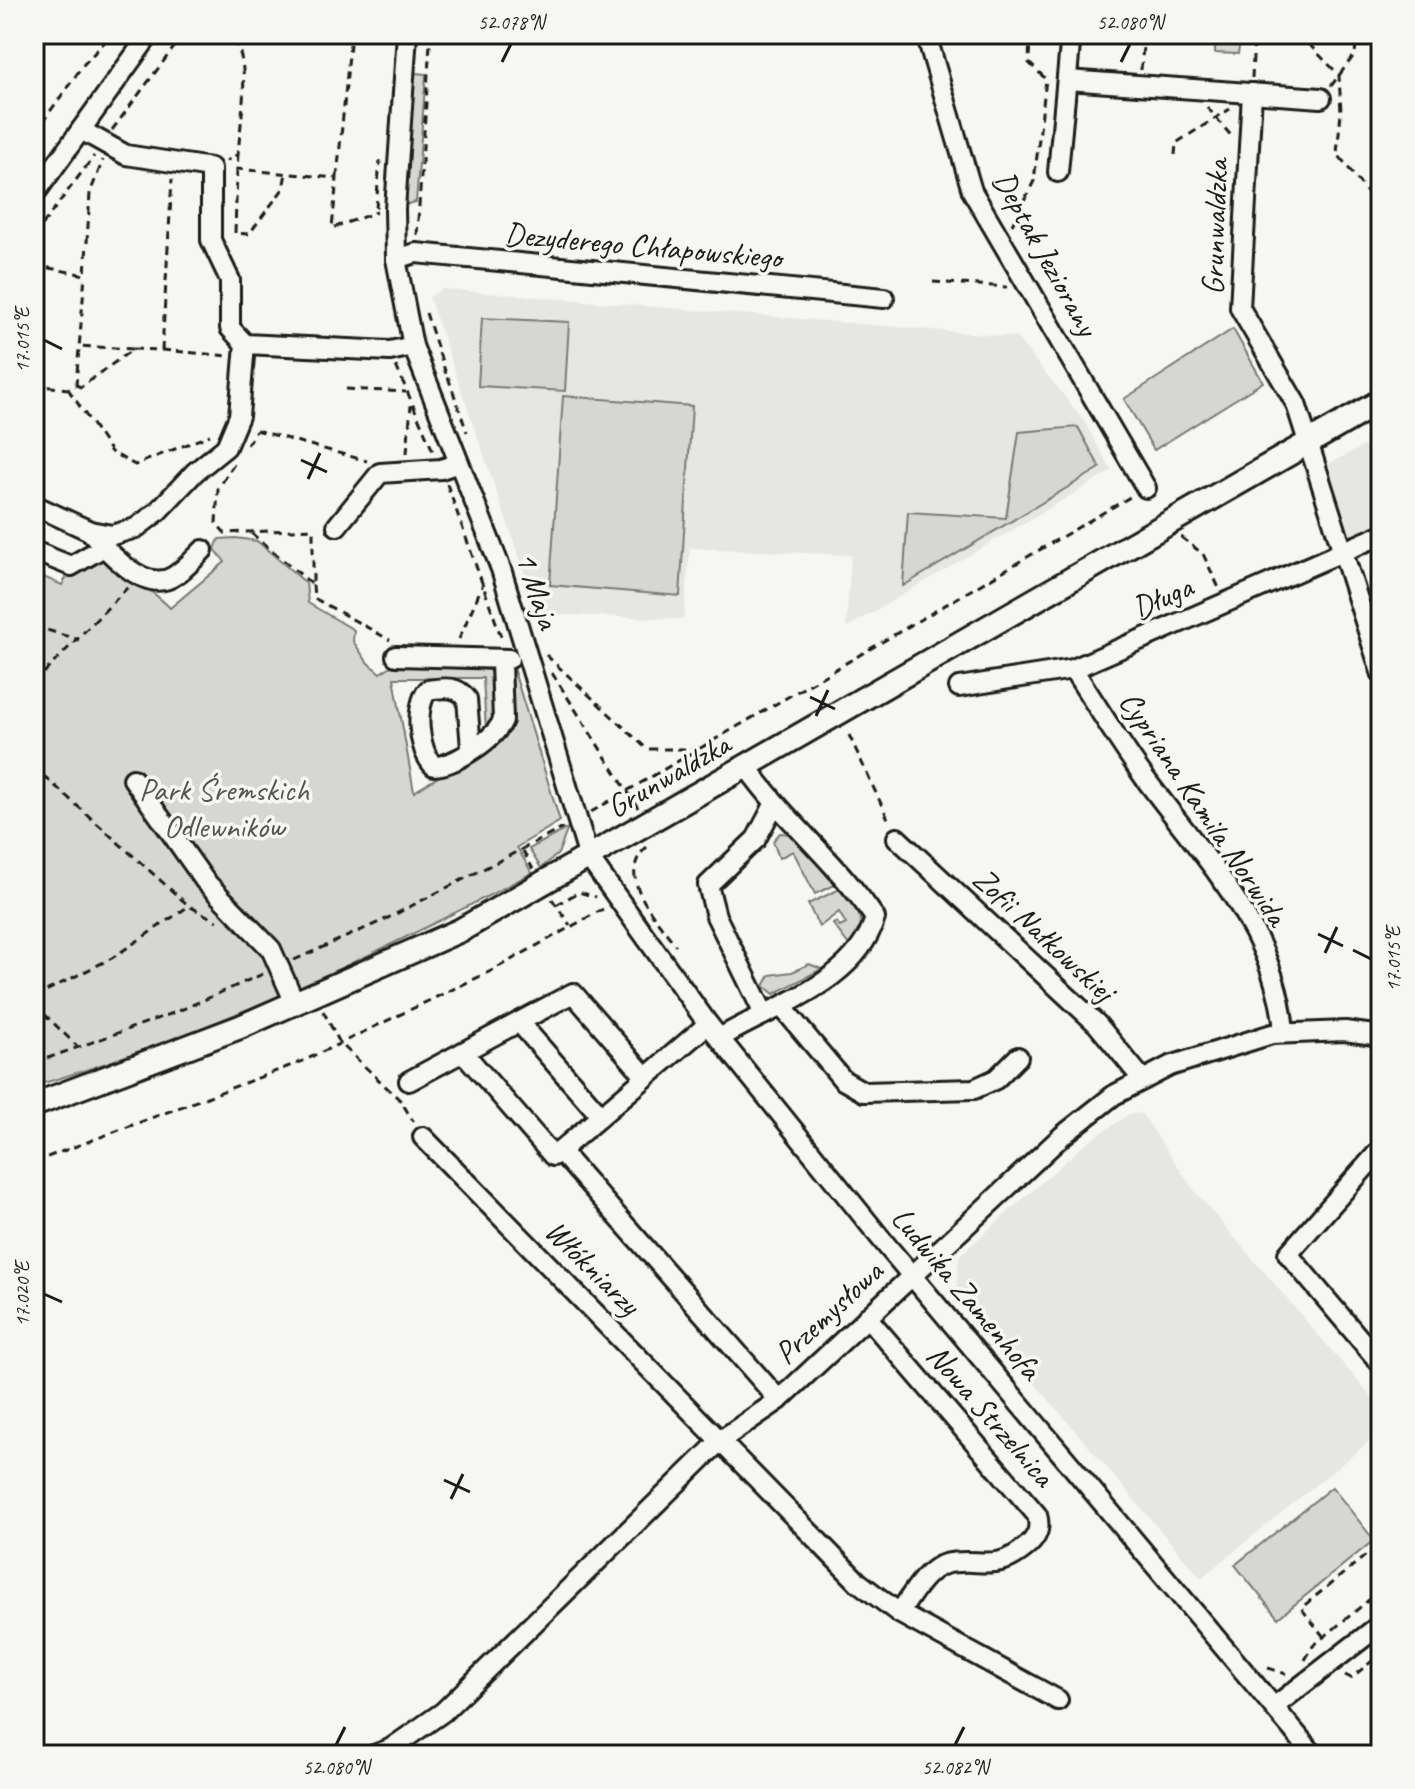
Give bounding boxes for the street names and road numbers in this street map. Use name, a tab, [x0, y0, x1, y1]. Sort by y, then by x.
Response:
street label: Grunwaldzka	[1192, 156, 1237, 295]
street label: Deptak Jeziorany	[984, 164, 1109, 345]
street label: Dezyderego Chłapowskiego	[503, 213, 787, 278]
street label: 1 Maja	[506, 546, 570, 636]
street label: Długa	[1126, 565, 1201, 629]
street label: Cypriana Kamila Norwida	[1110, 683, 1299, 936]
street label: Grunwaldzka	[599, 722, 740, 827]
street label: Zofii Nałkowskiej	[964, 858, 1126, 1014]
street label: Ludwika Zamenhofa	[882, 1198, 1052, 1390]
street label: Włókniarzy	[536, 1211, 651, 1325]
street label: Przemysłowa	[765, 1250, 893, 1373]
street label: Nowa Strzelnica	[918, 1336, 1065, 1497]

